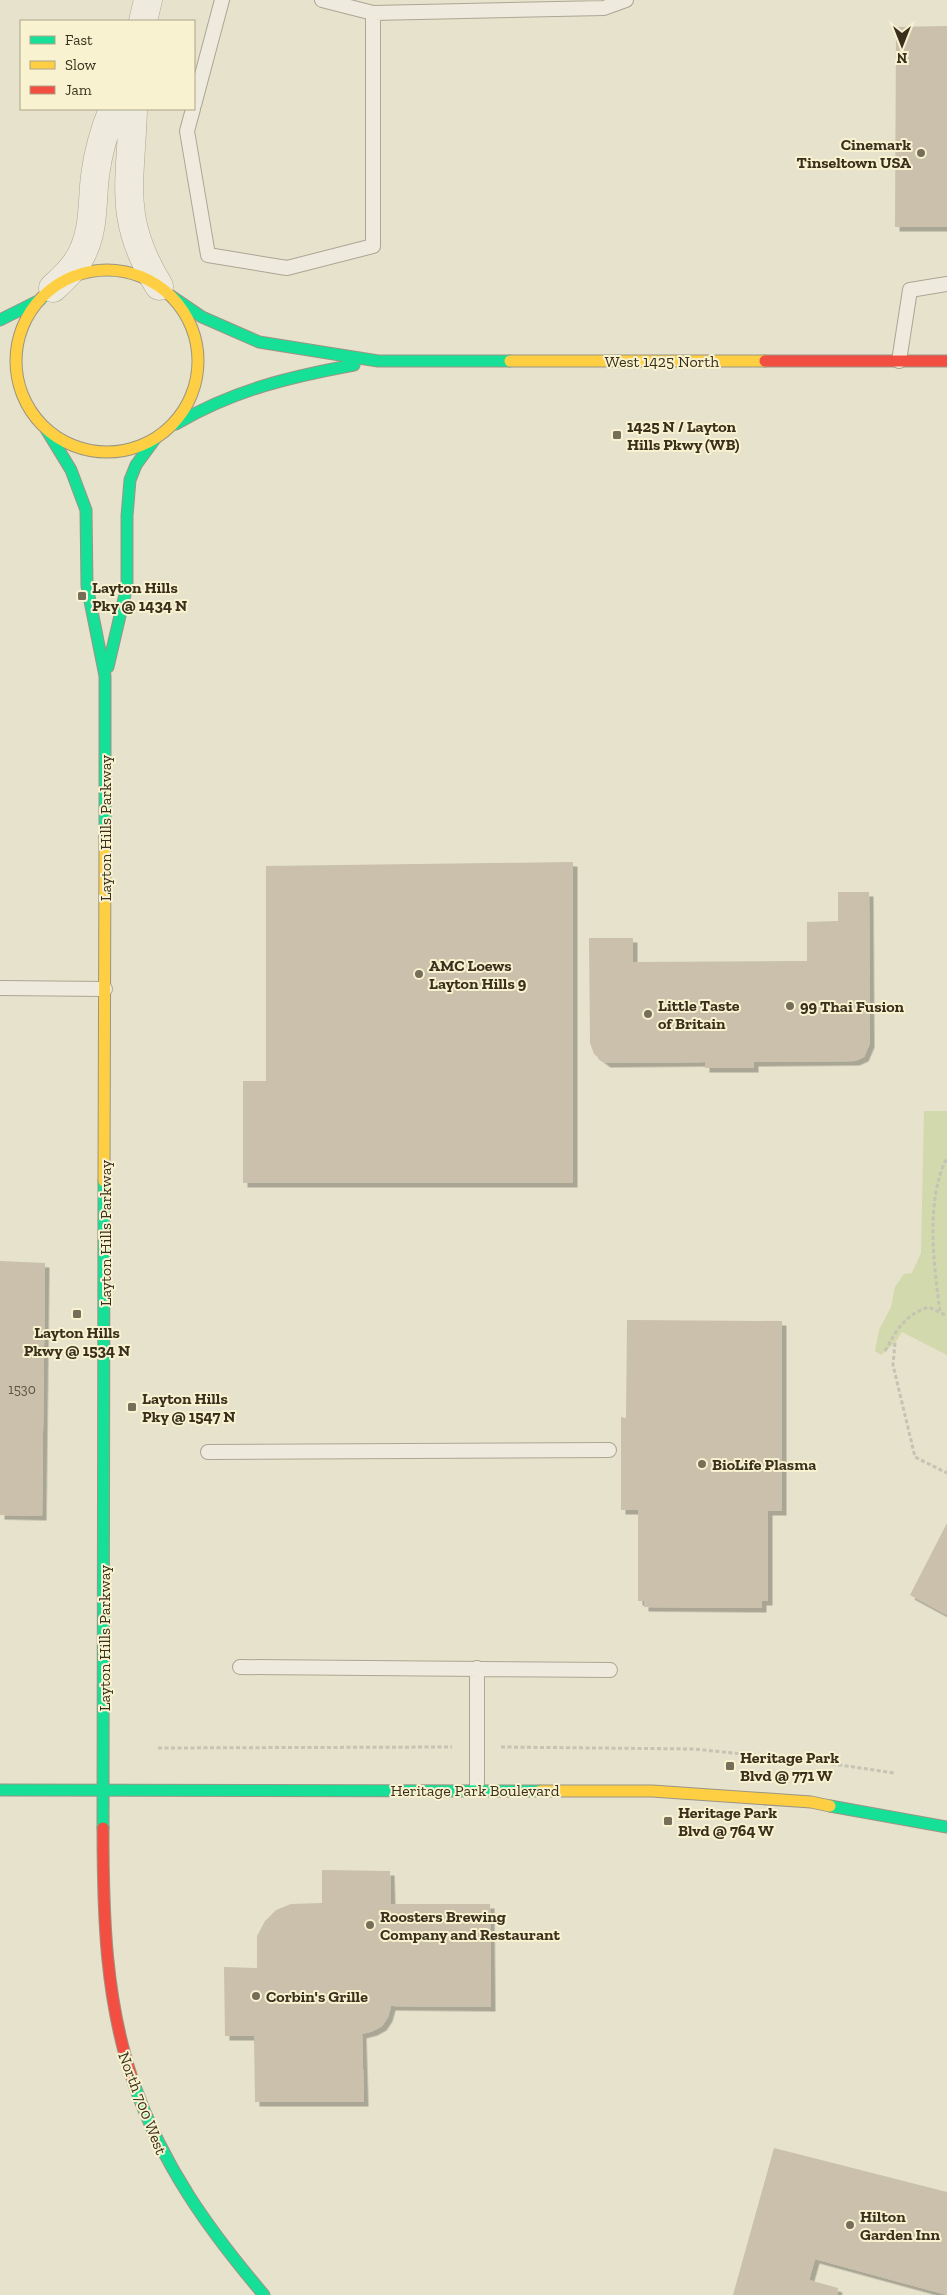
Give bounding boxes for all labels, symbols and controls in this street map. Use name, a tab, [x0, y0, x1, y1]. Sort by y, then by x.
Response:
legend	[20, 20, 195, 110]
north arrow	[877, 20, 927, 70]
text: Fast	[65, 31, 93, 49]
text: N	[896, 49, 907, 66]
text: Slow	[65, 56, 97, 74]
text: Jam	[65, 81, 92, 99]
place label: Cinemark Tinseltown USA	[797, 135, 911, 172]
marker: Cinemark Tinseltown USA	[915, 147, 927, 159]
street label: West 1425 North	[605, 352, 719, 371]
place label: 1425 N / Layton Hills Pkwy (WB)	[627, 417, 740, 454]
marker: 1425 N / Layton Hills Pkwy (WB)	[611, 429, 623, 441]
place label: Layton Hills Pky @ 1434 N	[92, 578, 187, 615]
marker: Layton Hills Pky @ 1434 N	[76, 590, 88, 602]
street label: Layton Hills Parkway	[96, 754, 115, 901]
place label: AMC Loews Layton Hills 9	[429, 956, 527, 993]
marker: AMC Loews Layton Hills 9	[413, 968, 425, 980]
place label: Little Taste of Britain	[658, 996, 740, 1033]
place label: 99 Thai Fusion	[800, 997, 905, 1016]
marker: 99 Thai Fusion	[784, 1000, 796, 1012]
marker: Little Taste of Britain	[642, 1008, 654, 1020]
street label: Layton Hills Parkway	[96, 1159, 115, 1306]
marker: Layton Hills Pkwy @ 1534 N	[71, 1308, 83, 1320]
place label: Layton Hills Pkwy @ 1534 N	[24, 1323, 130, 1360]
house number: 1530	[8, 1381, 36, 1398]
place label: Layton Hills Pky @ 1547 N	[142, 1389, 236, 1426]
marker: Layton Hills Pky @ 1547 N	[126, 1401, 138, 1413]
place label: BioLife Plasma	[712, 1455, 816, 1474]
marker: BioLife Plasma	[696, 1458, 708, 1470]
street label: Layton Hills Parkway	[95, 1564, 114, 1711]
place label: Heritage Park Blvd @ 771 W	[740, 1748, 839, 1785]
marker: Heritage Park Blvd @ 771 W	[724, 1760, 736, 1772]
street label: Heritage Park Boulevard	[390, 1781, 560, 1800]
place label: Heritage Park Blvd @ 764 W	[678, 1803, 777, 1840]
marker: Heritage Park Blvd @ 764 W	[662, 1815, 674, 1827]
place label: Roosters Brewing Company and Restaurant	[380, 1907, 560, 1944]
marker: Roosters Brewing Company and Restaurant	[364, 1919, 376, 1931]
place label: Corbin's Grille	[266, 1987, 368, 2006]
marker: Corbin's Grille	[250, 1990, 262, 2002]
street label: North 700 West	[114, 2049, 171, 2157]
place label: Hilton Garden Inn	[860, 2207, 940, 2244]
marker: Hilton Garden Inn	[844, 2219, 856, 2231]

